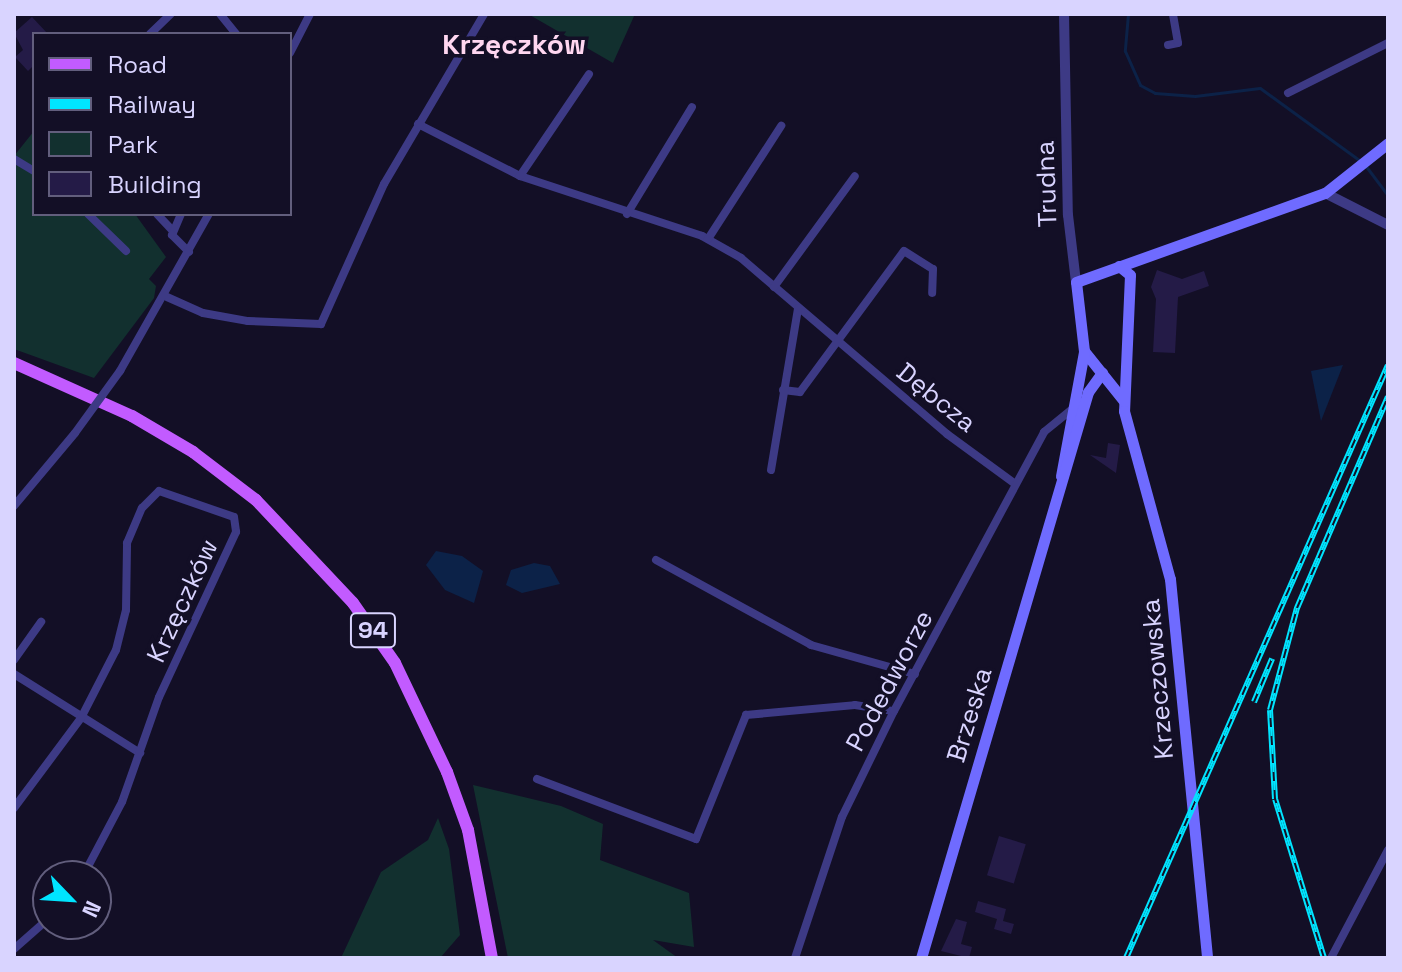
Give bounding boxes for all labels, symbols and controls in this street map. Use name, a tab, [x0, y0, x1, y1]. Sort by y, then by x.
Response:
district label: Krzęczków	[442, 27, 586, 61]
legend	[32, 32, 292, 216]
text: Road	[108, 49, 167, 80]
text: Railway	[108, 89, 196, 120]
text: Park	[108, 129, 158, 160]
street label: Trudna	[1030, 140, 1064, 228]
text: Building	[108, 169, 202, 200]
street label: Dębcza	[890, 357, 982, 439]
street label: Krzęczków	[141, 534, 225, 668]
street label: Krzeczowska	[1135, 597, 1181, 761]
street label: Podedworze	[840, 605, 940, 757]
road number: 94	[349, 610, 397, 650]
street label: Brzeska	[941, 664, 999, 766]
north arrow	[32, 860, 112, 940]
text: N	[76, 897, 108, 922]

